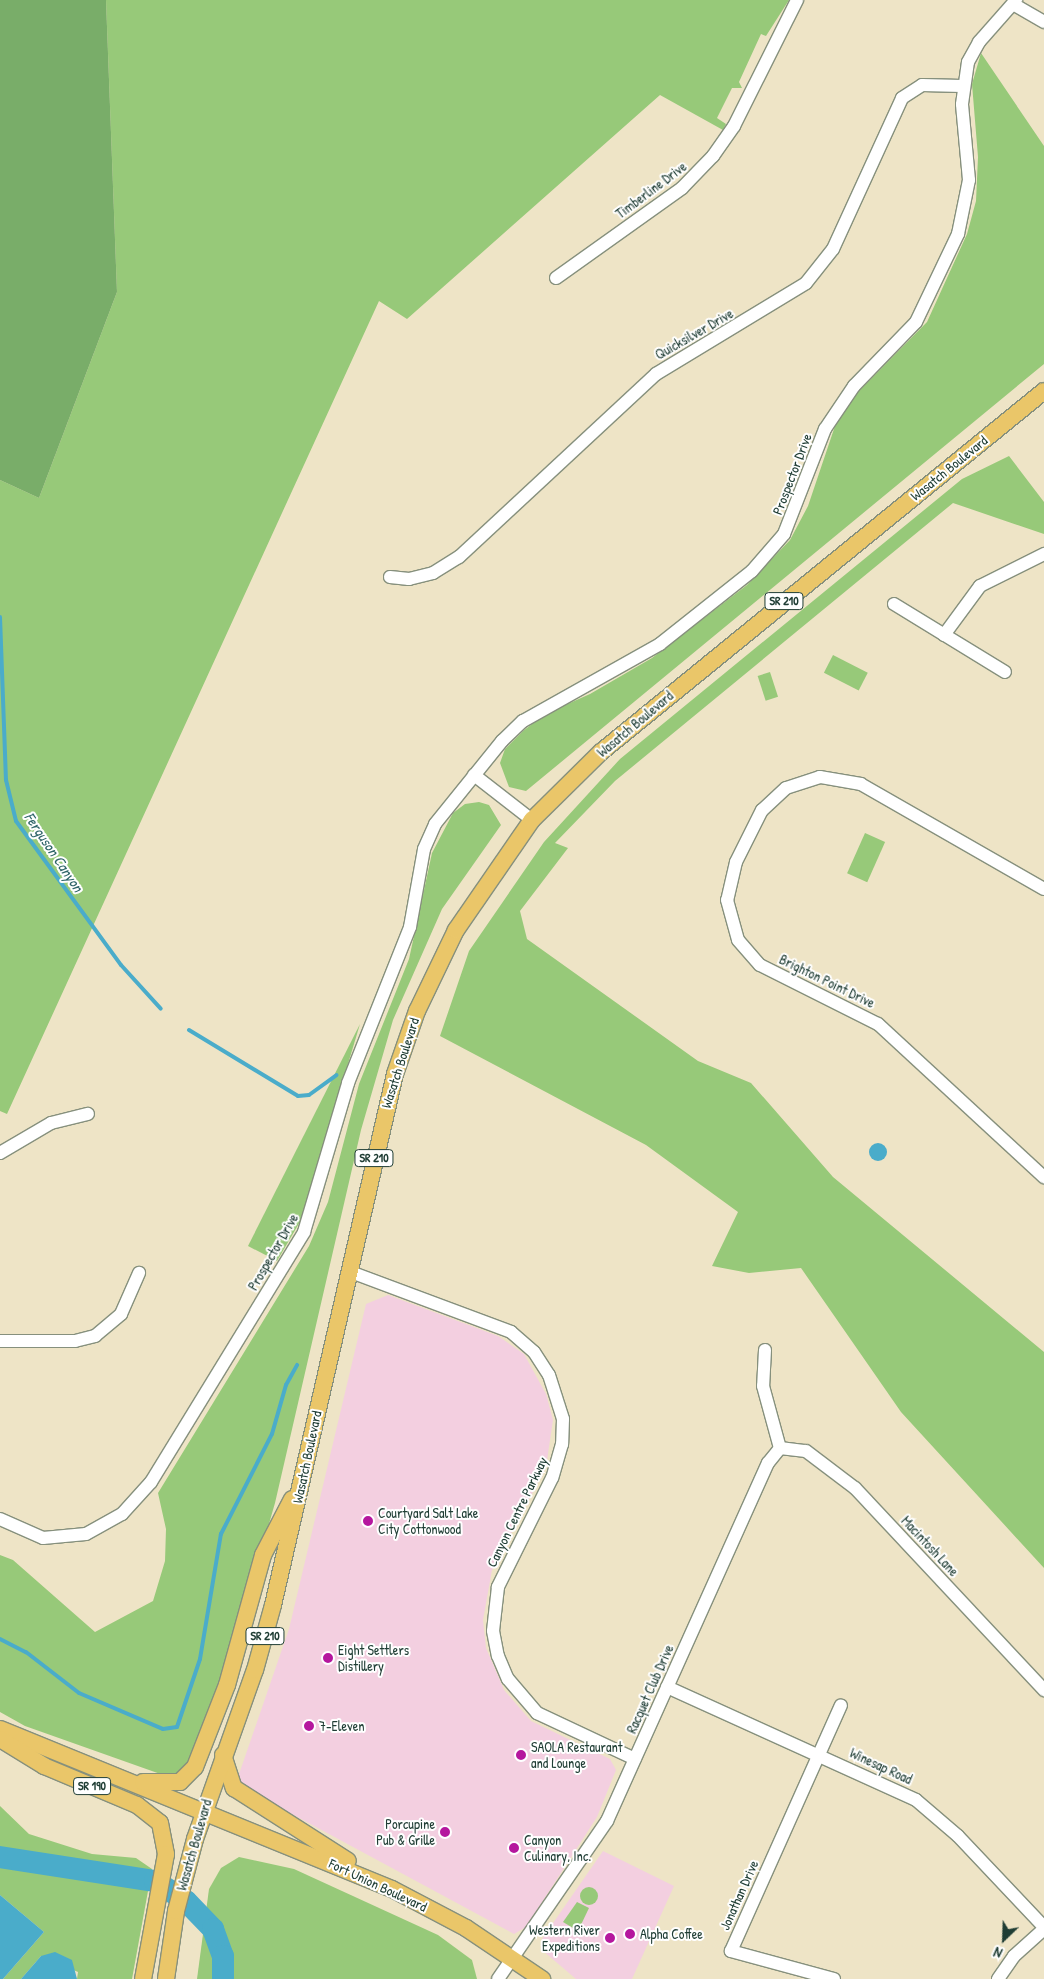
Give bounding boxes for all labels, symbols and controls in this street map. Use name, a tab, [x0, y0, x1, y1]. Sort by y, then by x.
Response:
street label: Timberline Drive	[612, 158, 690, 222]
street label: Quicksilver Drive	[652, 305, 736, 363]
street label: Prospector Drive	[769, 431, 815, 517]
street label: Wasatch Boulevard	[907, 432, 991, 504]
road number: SR 210	[764, 592, 804, 610]
street label: Wasatch Boulevard	[594, 687, 676, 761]
water label: Ferguson Canyon	[21, 809, 87, 895]
street label: Brighton Point Drive	[777, 951, 877, 1011]
street label: Wasatch Boulevard	[378, 1016, 422, 1110]
road number: SR 210	[354, 1148, 394, 1168]
street label: Prospector Drive	[244, 1211, 302, 1293]
street label: Wasatch Boulevard	[289, 1409, 325, 1505]
street label: Canyon Centre Parkway	[483, 1454, 551, 1570]
place label: Courtyard Salt Lake City Cottonwood	[378, 1505, 478, 1538]
street label: Macintosh Lane	[898, 1512, 962, 1580]
marker: Courtyard Salt Lake City Cottonwood	[362, 1515, 374, 1527]
road number: SR 210	[245, 1626, 285, 1645]
place label: Eight Settlers Distillery	[338, 1642, 409, 1674]
street label: Racquet Club Drive	[623, 1642, 677, 1736]
marker: Eight Settlers Distillery	[322, 1652, 334, 1664]
place label: 7-Eleven	[319, 1718, 365, 1734]
marker: 7-Eleven	[303, 1720, 315, 1732]
place label: SAOLA Restaurant and Lounge	[531, 1739, 623, 1771]
street label: Winesap Road	[847, 1744, 915, 1788]
marker: SAOLA Restaurant and Lounge	[515, 1749, 527, 1761]
road number: SR 190	[72, 1776, 112, 1795]
street label: Wasatch Boulevard	[173, 1798, 215, 1892]
place label: Porcupine Pub & Grille	[376, 1816, 435, 1848]
marker: Porcupine Pub & Grille	[439, 1826, 451, 1838]
place label: Canyon Culinary, Inc.	[524, 1832, 591, 1864]
marker: Canyon Culinary, Inc.	[508, 1842, 520, 1854]
street label: Fort Union Boulevard	[326, 1855, 430, 1915]
street label: Jonathan Drive	[716, 1857, 762, 1933]
north arrow	[979, 1914, 1029, 1964]
place label: Western River Expeditions	[529, 1922, 600, 1954]
place label: Alpha Coffee	[640, 1926, 703, 1942]
marker: Alpha Coffee	[624, 1928, 636, 1940]
marker: Western River Expeditions	[604, 1932, 616, 1944]
text: N	[990, 1943, 1005, 1963]

